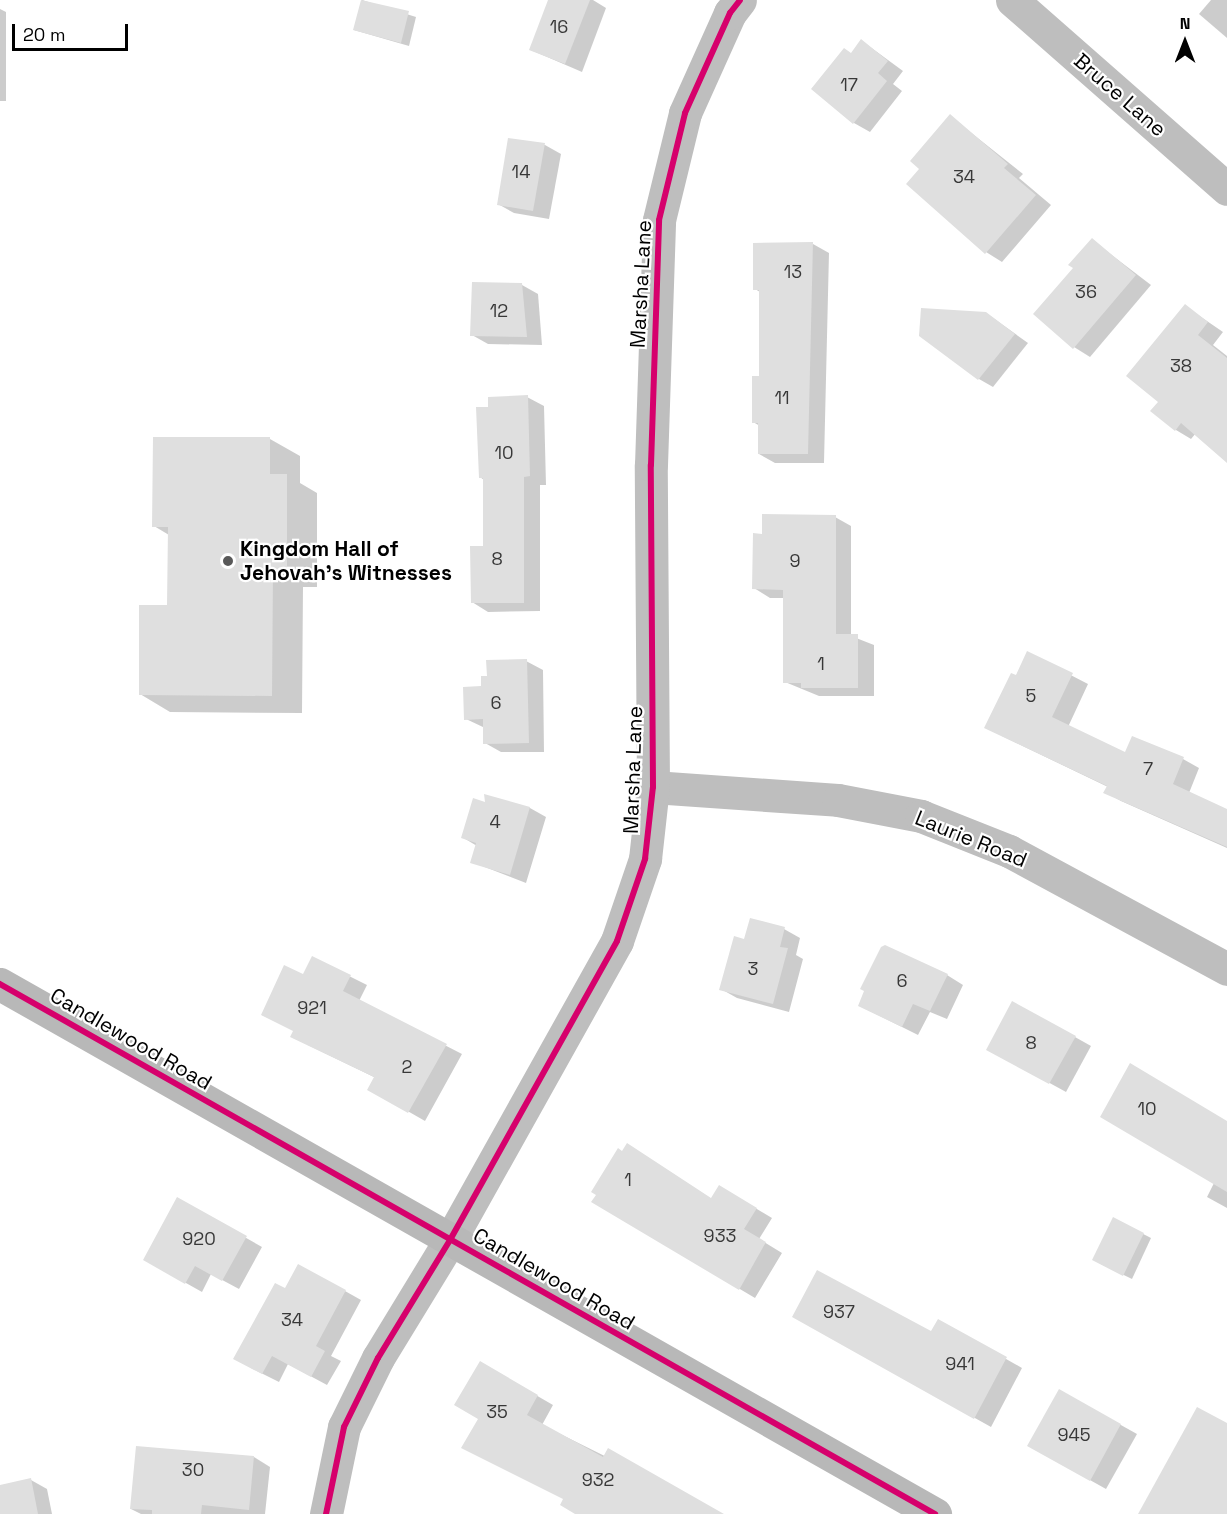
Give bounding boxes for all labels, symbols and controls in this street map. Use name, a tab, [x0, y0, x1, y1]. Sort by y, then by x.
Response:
scale bar	[15, 12, 130, 50]
north arrow	[1155, 12, 1215, 72]
text: N	[1180, 13, 1190, 34]
house number: 16	[550, 16, 568, 38]
text: 20 m	[23, 23, 66, 46]
street label: Bruce Lane	[1069, 48, 1171, 142]
house number: 17	[840, 74, 858, 96]
house number: 14	[512, 161, 530, 183]
house number: 34	[953, 166, 975, 188]
street label: Marsha Lane	[625, 219, 657, 349]
house number: 13	[784, 261, 802, 283]
house number: 36	[1075, 281, 1097, 303]
house number: 12	[490, 300, 508, 322]
house number: 38	[1170, 355, 1192, 377]
house number: 11	[774, 387, 790, 409]
house number: 10	[494, 442, 514, 464]
place label: Kingdom Hall of Jehovah’s Witnesses	[240, 536, 452, 586]
house number: 8	[491, 548, 503, 570]
house number: 9	[789, 550, 801, 572]
marker: Kingdom Hall of Jehovah’s Witnesses	[221, 554, 235, 568]
house number: 1	[817, 653, 825, 675]
house number: 5	[1026, 685, 1036, 707]
house number: 6	[490, 692, 502, 714]
street label: Marsha Lane	[618, 705, 648, 835]
house number: 7	[1143, 758, 1153, 780]
street label: Laurie Road	[911, 805, 1031, 873]
house number: 4	[489, 811, 501, 833]
house number: 3	[748, 958, 758, 980]
house number: 6	[896, 970, 908, 992]
street label: Candlewood Road	[46, 982, 216, 1096]
house number: 921	[297, 997, 327, 1019]
house number: 8	[1025, 1032, 1037, 1054]
house number: 2	[402, 1056, 412, 1078]
house number: 10	[1137, 1098, 1157, 1120]
house number: 1	[624, 1169, 632, 1191]
street label: Candlewood Road	[469, 1222, 639, 1336]
house number: 933	[704, 1225, 736, 1247]
house number: 920	[182, 1228, 216, 1250]
house number: 937	[823, 1301, 855, 1323]
house number: 34	[281, 1309, 303, 1331]
house number: 941	[945, 1353, 975, 1375]
house number: 35	[486, 1401, 508, 1423]
house number: 945	[1057, 1424, 1091, 1446]
house number: 30	[182, 1459, 204, 1481]
house number: 932	[582, 1469, 614, 1491]

